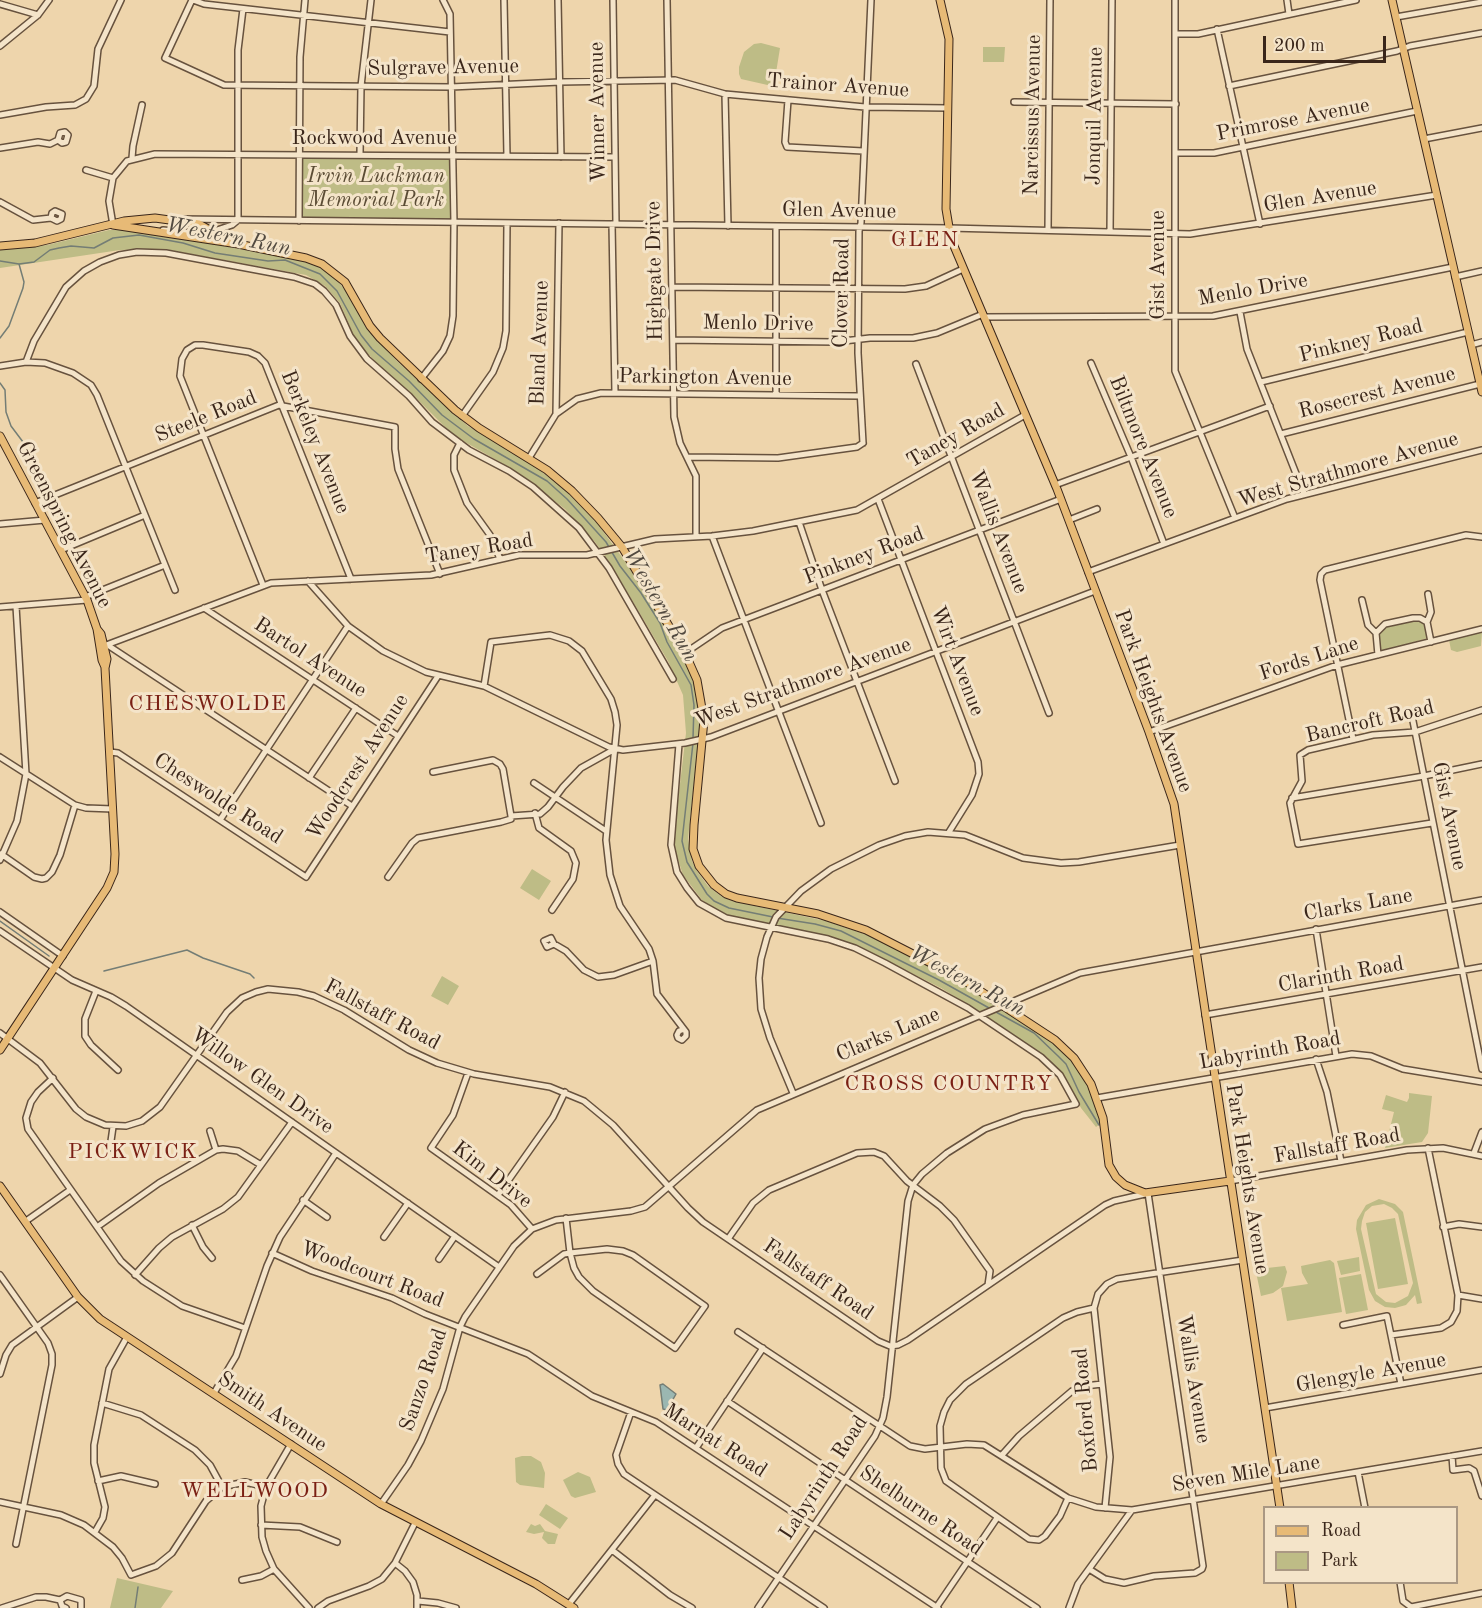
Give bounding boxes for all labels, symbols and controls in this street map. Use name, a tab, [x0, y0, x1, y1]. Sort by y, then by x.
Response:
scale bar	[1266, 24, 1389, 62]
street label: Narcissus Avenue	[1019, 34, 1047, 196]
text: 200 m	[1274, 37, 1325, 55]
street label: Winner Avenue	[584, 41, 612, 183]
street label: Jonquil Avenue	[1081, 46, 1109, 186]
street label: Sulgrave Avenue	[367, 54, 519, 82]
street label: Trainor Avenue	[766, 68, 910, 104]
street label: Primrose Avenue	[1214, 93, 1372, 147]
street label: Rockwood Avenue	[291, 125, 457, 151]
park label: Irvin Luckman Memorial Park	[307, 163, 445, 213]
street label: Glen Avenue	[1262, 176, 1378, 218]
street label: Glen Avenue	[782, 197, 896, 225]
street label: Highgate Drive	[641, 201, 669, 341]
street label: Gist Avenue	[1145, 210, 1171, 320]
water label: Western Run	[163, 212, 293, 262]
district label: GLEN	[891, 227, 959, 253]
street label: Clover Road	[828, 238, 856, 348]
street label: Menlo Drive	[1196, 268, 1310, 312]
street label: Bland Avenue	[525, 280, 555, 406]
street label: Menlo Drive	[702, 310, 814, 338]
street label: Pinkney Road	[1296, 313, 1426, 369]
street label: Rosecrest Avenue	[1296, 361, 1458, 425]
street label: Parkington Avenue	[618, 364, 792, 392]
street label: Berkeley Avenue	[275, 367, 355, 517]
street label: Biltmore Avenue	[1103, 372, 1183, 522]
street label: Steele Road	[151, 385, 261, 449]
street label: Taney Road	[902, 398, 1010, 474]
street label: West Strathmore Avenue	[1235, 426, 1461, 514]
street label: Greenspring Avenue	[11, 437, 117, 613]
street label: Wallis Avenue	[963, 467, 1033, 597]
street label: Pinkney Road	[800, 521, 928, 591]
street label: Taney Road	[423, 528, 535, 570]
water label: Western Run	[617, 543, 703, 667]
street label: Wirt Avenue	[925, 602, 989, 720]
street label: Park Heights Avenue	[1108, 606, 1198, 796]
street label: Bartol Avenue	[249, 612, 371, 704]
street label: Fords Lane	[1256, 631, 1362, 687]
street label: West Strathmore Avenue	[691, 632, 915, 734]
street label: Woodcrest Avenue	[302, 689, 414, 845]
district label: CHESWOLDE	[129, 691, 287, 717]
street label: Bancroft Road	[1303, 695, 1437, 749]
street label: Cheswolde Road	[149, 748, 287, 850]
street label: Gist Avenue	[1426, 760, 1472, 872]
street label: Clarks Lane	[1302, 883, 1414, 927]
water label: Western Run	[905, 939, 1029, 1023]
street label: Clarinth Road	[1276, 952, 1406, 998]
street label: Fallstaff Road	[320, 974, 444, 1056]
street label: Clarks Lane	[832, 1002, 944, 1068]
street label: Willow Glen Drive	[186, 1022, 338, 1140]
street label: Labyrinth Road	[1197, 1026, 1343, 1076]
district label: CROSS COUNTRY	[845, 1071, 1053, 1097]
street label: Park Heights Avenue	[1219, 1082, 1275, 1276]
street label: Fallstaff Road	[1272, 1122, 1402, 1170]
street label: Kim Drive	[447, 1136, 537, 1214]
district label: PICKWICK	[68, 1139, 198, 1165]
street label: Fallstaff Road	[758, 1234, 878, 1326]
street label: Woodcourt Road	[297, 1236, 447, 1314]
street label: Wallis Avenue	[1170, 1313, 1216, 1445]
street label: Sanzo Road	[395, 1325, 453, 1435]
street label: Boxford Road	[1068, 1347, 1104, 1473]
street label: Glengyle Avenue	[1294, 1347, 1448, 1399]
street label: Smith Avenue	[212, 1366, 332, 1458]
street label: Marnat Road	[659, 1398, 771, 1484]
street label: Labyrinth Road	[774, 1411, 874, 1545]
street label: Seven Mile Lane	[1170, 1450, 1322, 1498]
street label: Shelburne Road	[854, 1460, 988, 1562]
district label: WELLWOOD	[181, 1478, 329, 1504]
legend	[1263, 1506, 1458, 1584]
text: Road	[1321, 1522, 1361, 1540]
text: Park	[1321, 1552, 1358, 1570]

